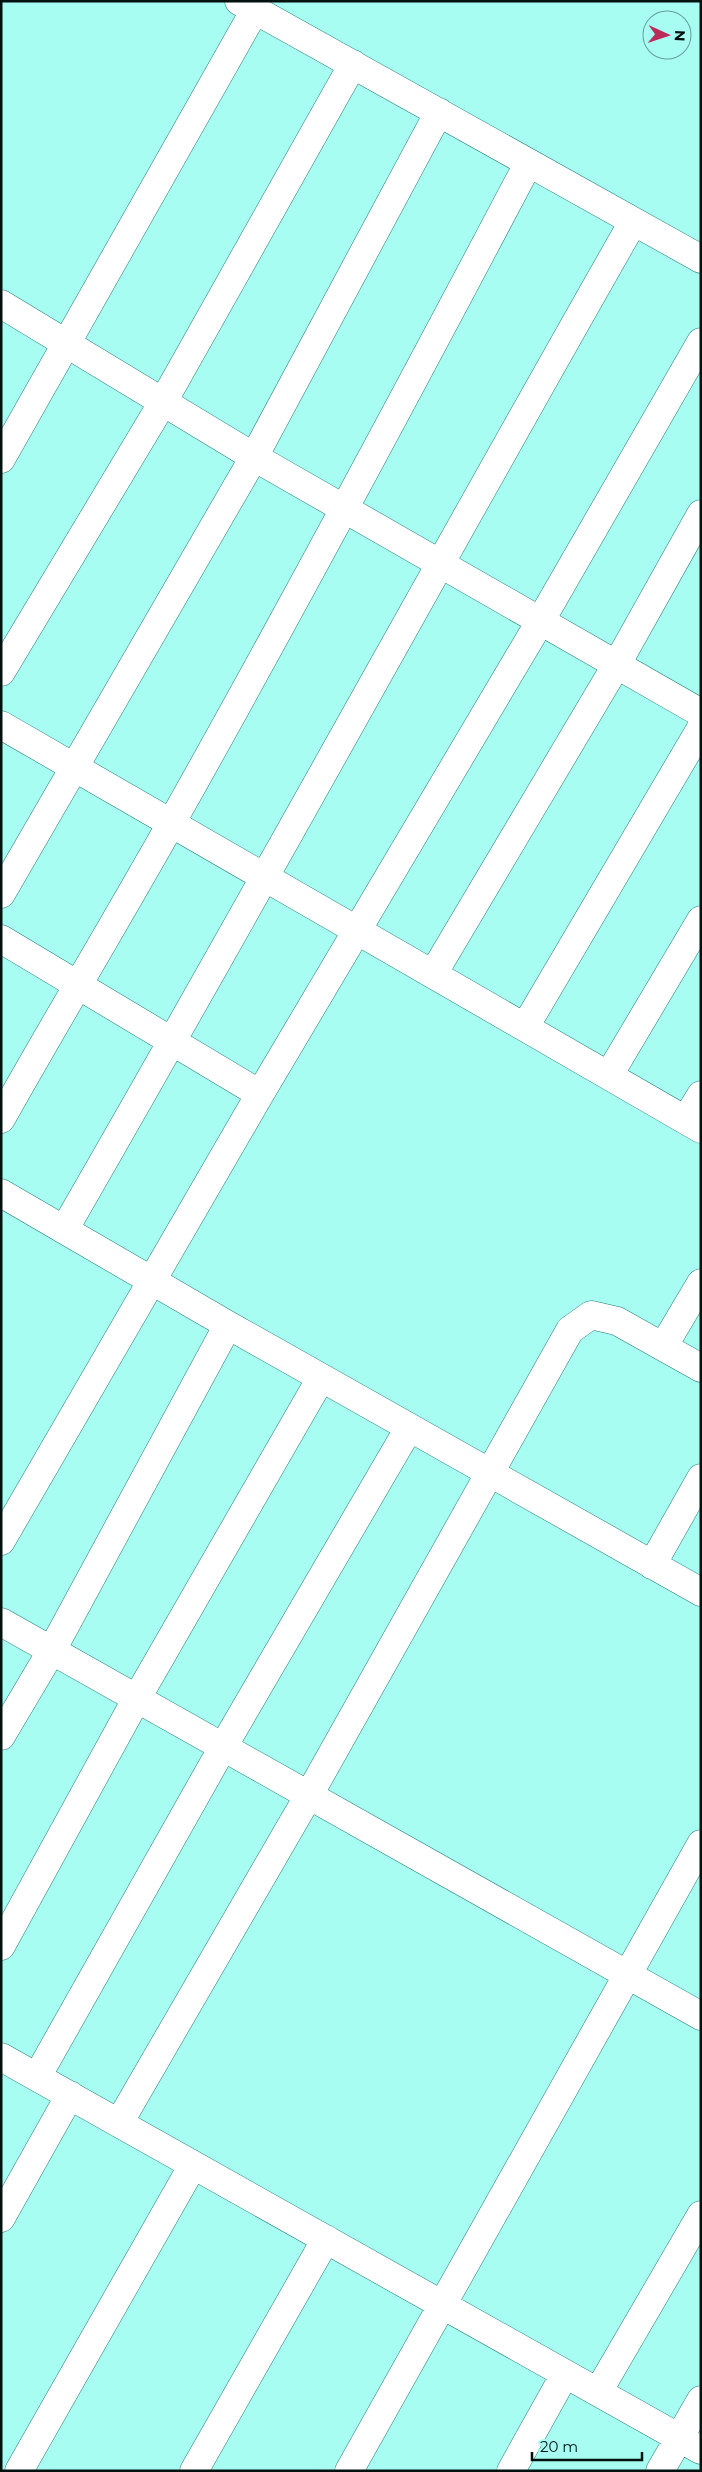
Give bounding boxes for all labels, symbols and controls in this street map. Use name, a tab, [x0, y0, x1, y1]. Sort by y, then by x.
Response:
north arrow	[642, 10, 692, 60]
text: N	[671, 30, 689, 42]
scale bar	[532, 2430, 642, 2462]
text: 20 m	[540, 2437, 578, 2456]

